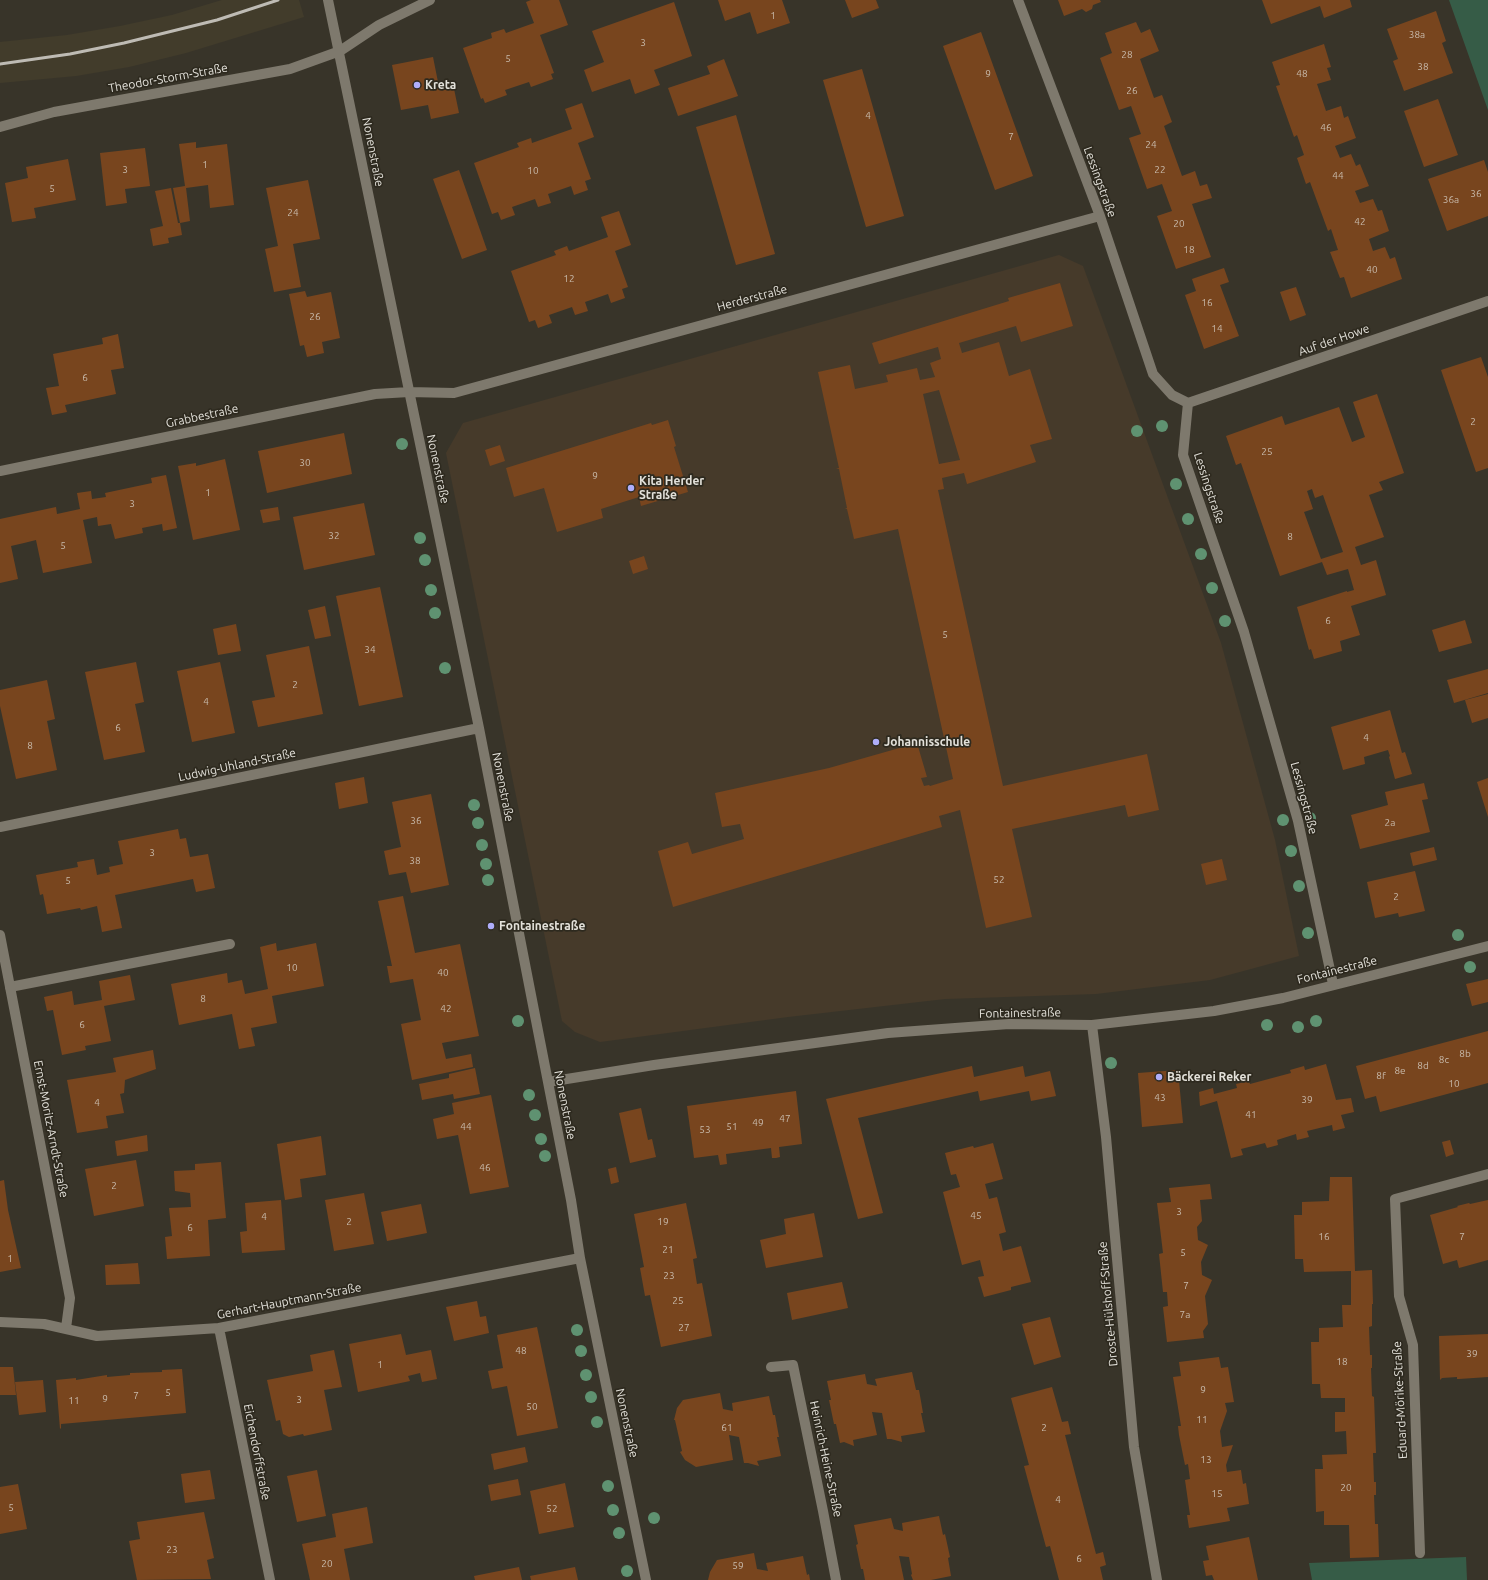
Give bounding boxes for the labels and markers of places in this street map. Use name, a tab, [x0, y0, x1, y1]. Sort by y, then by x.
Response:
place label: Kreta	[425, 78, 456, 92]
marker: Kreta	[412, 80, 422, 90]
place label: Kita Herder Straße	[639, 474, 704, 502]
marker: Kita Herder Straße	[626, 483, 636, 493]
place label: Johannisschule	[884, 735, 970, 749]
marker: Johannisschule	[871, 737, 881, 747]
place label: Fontainestraße	[499, 919, 586, 933]
marker: Fontainestraße	[486, 921, 496, 931]
place label: Bäckerei Reker	[1167, 1070, 1251, 1084]
marker: Bäckerei Reker	[1154, 1072, 1164, 1082]

